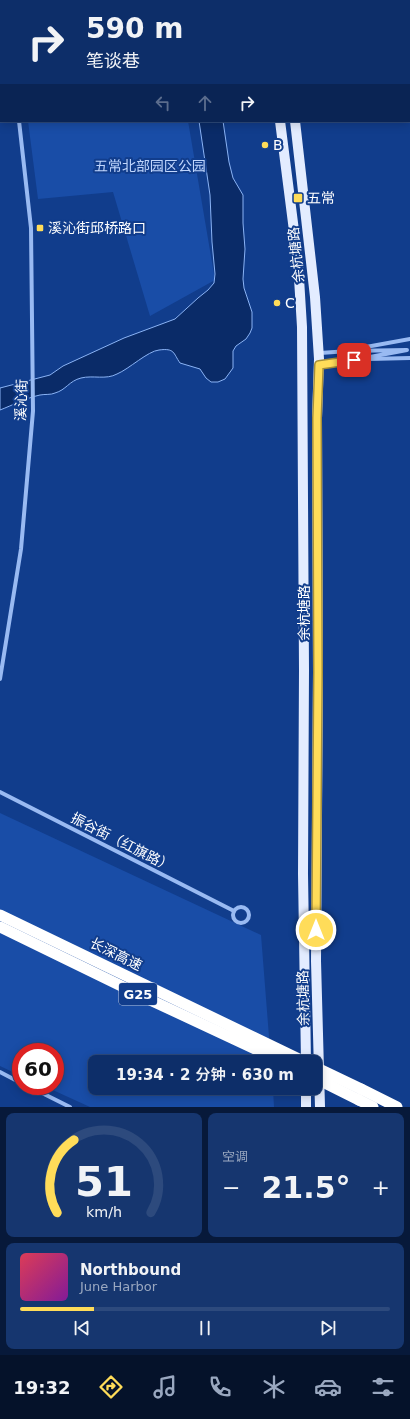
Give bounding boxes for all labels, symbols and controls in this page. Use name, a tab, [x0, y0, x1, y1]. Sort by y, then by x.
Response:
text: 590 m	[86, 12, 183, 45]
icon: right	[20, 16, 72, 68]
text: 笔谈巷	[86, 50, 140, 71]
icon: left	[152, 92, 174, 114]
icon: ahead	[194, 92, 216, 114]
icon: right	[236, 92, 258, 114]
place label: B	[273, 137, 283, 153]
marker: B	[260, 140, 270, 150]
park label: 五常北部园区公园	[94, 158, 206, 174]
place label: 五常	[307, 190, 335, 206]
marker: 五常	[292, 192, 304, 204]
place label: 溪沁街邱桥路口	[48, 220, 146, 236]
marker: 溪沁街邱桥路口	[35, 223, 45, 233]
street label: 余杭塘路	[285, 226, 307, 284]
place label: C	[285, 295, 295, 311]
marker: C	[272, 298, 282, 308]
pin	[337, 343, 371, 377]
icon: arrive	[343, 349, 365, 371]
street label: 溪沁街	[12, 379, 30, 421]
street label: 余杭塘路	[296, 585, 312, 641]
street label: 振谷街（红旗路）	[68, 809, 176, 875]
position arrow	[295, 909, 337, 951]
street label: 长深高速	[87, 935, 145, 973]
street label: 余杭塘路	[295, 970, 311, 1026]
road number: G25	[119, 983, 157, 1005]
speed limit sign: 60	[12, 1043, 64, 1095]
text: 19:34 · 2 分钟 · 630 m	[116, 1066, 294, 1084]
text: 空调	[222, 1149, 248, 1164]
text: 51	[75, 1157, 133, 1206]
text: 21.5°	[261, 1170, 351, 1205]
text: −	[222, 1175, 240, 1200]
text: +	[372, 1175, 390, 1200]
text: km/h	[86, 1204, 122, 1220]
text: Northbound	[80, 1261, 181, 1279]
text: June Harbor	[80, 1279, 157, 1294]
icon: previous	[71, 1317, 93, 1339]
icon: pause	[194, 1317, 216, 1339]
icon: next	[317, 1317, 339, 1339]
icon: directions	[97, 1373, 125, 1401]
icon: music	[151, 1373, 179, 1401]
icon: phone	[206, 1373, 234, 1401]
icon: climate	[260, 1373, 288, 1401]
icon: car	[314, 1373, 342, 1401]
icon: filters	[369, 1373, 397, 1401]
text: 19:32	[13, 1377, 70, 1398]

